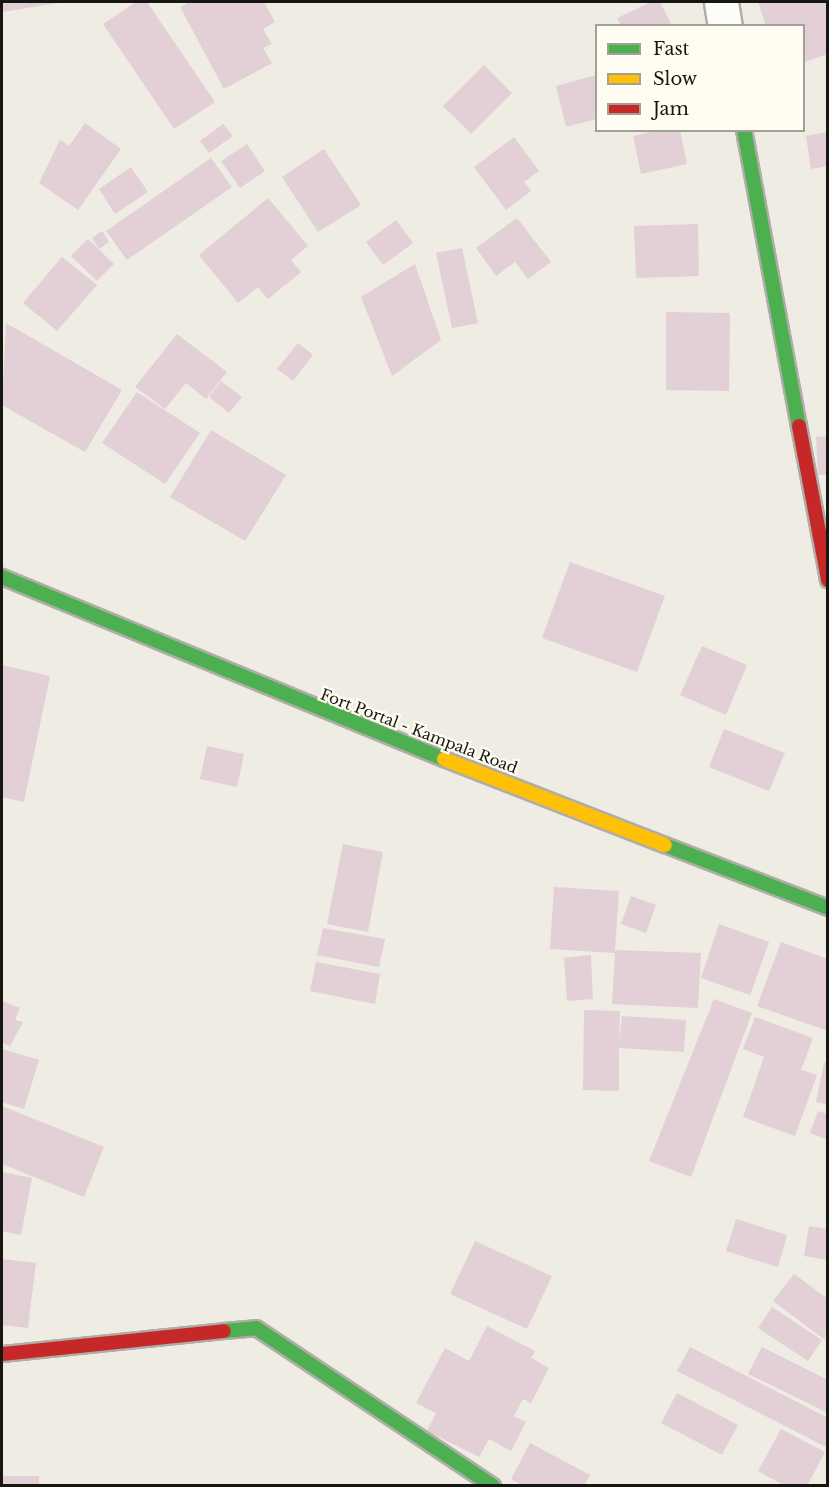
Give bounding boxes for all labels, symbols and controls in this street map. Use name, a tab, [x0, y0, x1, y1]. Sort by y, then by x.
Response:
legend	[595, 24, 805, 132]
text: Fast	[653, 38, 689, 60]
text: Slow	[653, 68, 697, 90]
text: Jam	[653, 98, 689, 120]
street label: Fort Portal - Kampala Road	[318, 685, 520, 777]

